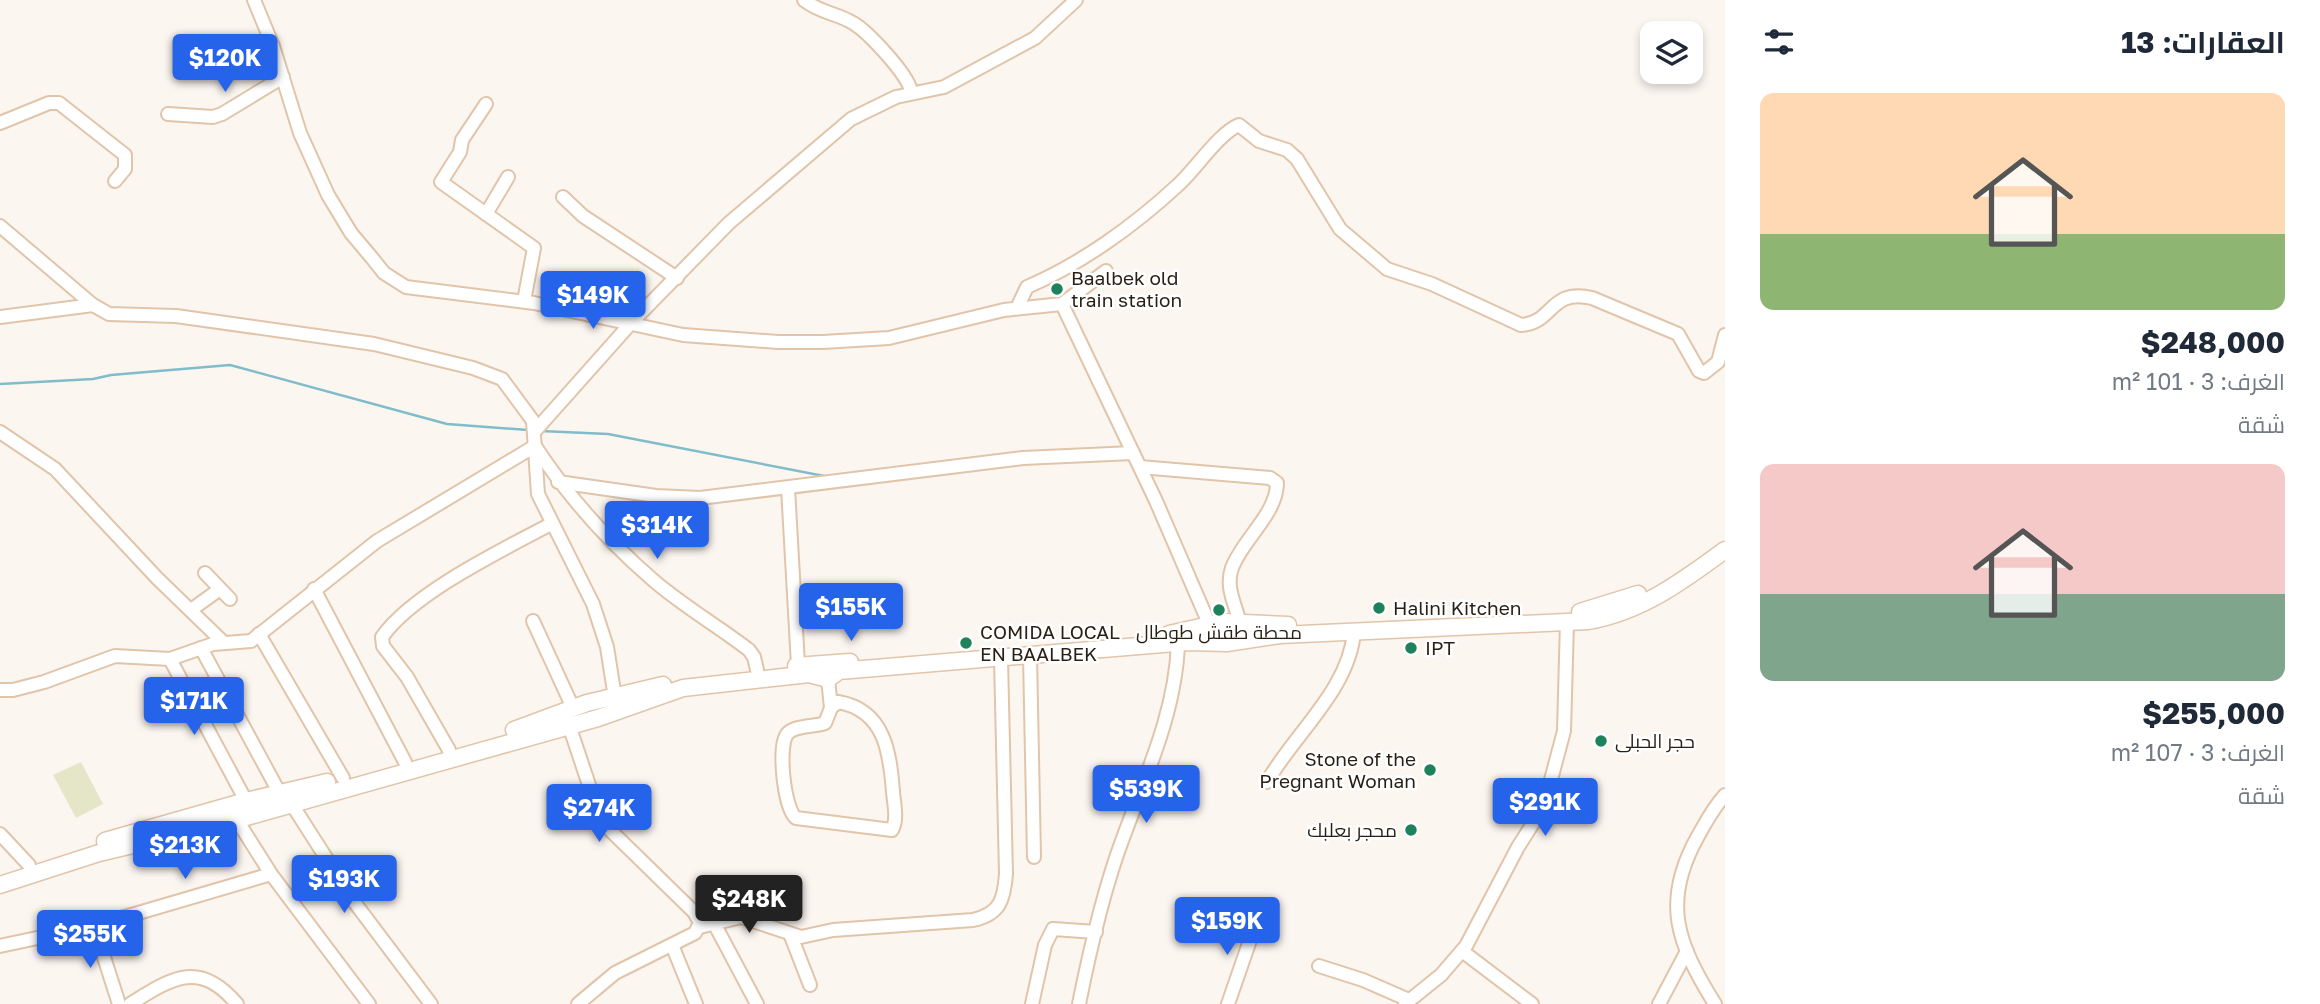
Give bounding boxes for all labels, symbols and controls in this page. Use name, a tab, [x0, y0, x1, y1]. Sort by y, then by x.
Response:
map controls	[1640, 21, 1703, 84]
button: layers	[1640, 21, 1703, 84]
icon: filters	[1760, 23, 1798, 61]
text: العقارات: 13	[2121, 24, 2285, 60]
pin: $120K	[176, 34, 274, 94]
text: $120K	[189, 43, 261, 71]
icon: home	[1960, 139, 2086, 265]
place label: Baalbek old train station	[1071, 266, 1182, 311]
pin: $149K	[544, 272, 642, 331]
text: $149K	[557, 280, 629, 308]
marker: Baalbek old train station	[1049, 281, 1065, 297]
text: $248,000	[2141, 324, 2285, 360]
text: الغرف: 3 · 101 m²	[2112, 367, 2285, 395]
text: شقة	[2238, 410, 2285, 438]
pin: $314K	[608, 502, 706, 561]
text: $314K	[621, 510, 693, 538]
icon: home	[1960, 510, 2086, 636]
pin: $155K	[802, 584, 900, 643]
text: $155K	[815, 592, 887, 620]
place label: Halini Kitchen	[1393, 596, 1521, 619]
marker: Halini Kitchen	[1371, 600, 1387, 616]
marker: محطة طقش طوطال	[1211, 602, 1227, 618]
place label: COMIDA LOCAL EN BAALBEK	[980, 620, 1120, 665]
place label: محطة طقش طوطال	[1136, 620, 1302, 644]
marker: COMIDA LOCAL EN BAALBEK	[958, 635, 974, 651]
place label: IPT	[1425, 636, 1455, 659]
marker: IPT	[1403, 640, 1419, 656]
pin: $171K	[145, 678, 243, 737]
text: $171K	[160, 686, 228, 714]
text: $255,000	[2142, 695, 2285, 731]
place label: حجر الحبلى	[1615, 729, 1695, 753]
marker: حجر الحبلى	[1593, 733, 1609, 749]
text: الغرف: 3 · 107 m²	[2111, 738, 2285, 766]
place label: Stone of the Pregnant Woman	[1259, 747, 1416, 792]
marker: Stone of the Pregnant Woman	[1422, 762, 1438, 778]
pin: $539K	[1097, 766, 1195, 825]
text: $539K	[1109, 774, 1183, 802]
pin: $291K	[1496, 778, 1594, 838]
text: شقة	[2238, 781, 2285, 809]
pin: $274K	[550, 784, 648, 844]
text: $291K	[1509, 787, 1581, 815]
text: $274K	[562, 793, 636, 821]
place label: محجر بعلبك	[1307, 818, 1397, 842]
pin: $213K	[136, 822, 234, 881]
marker: محجر بعلبك	[1403, 822, 1419, 838]
text: $213K	[149, 830, 221, 858]
pin: $193K	[295, 856, 393, 915]
text: $193K	[308, 864, 380, 892]
pin: $248K	[700, 876, 798, 935]
text: $248K	[711, 884, 787, 912]
pin: $159K	[1178, 898, 1276, 957]
text: $159K	[1191, 906, 1263, 934]
pin: $255K	[41, 911, 139, 970]
text: $255K	[53, 919, 127, 947]

